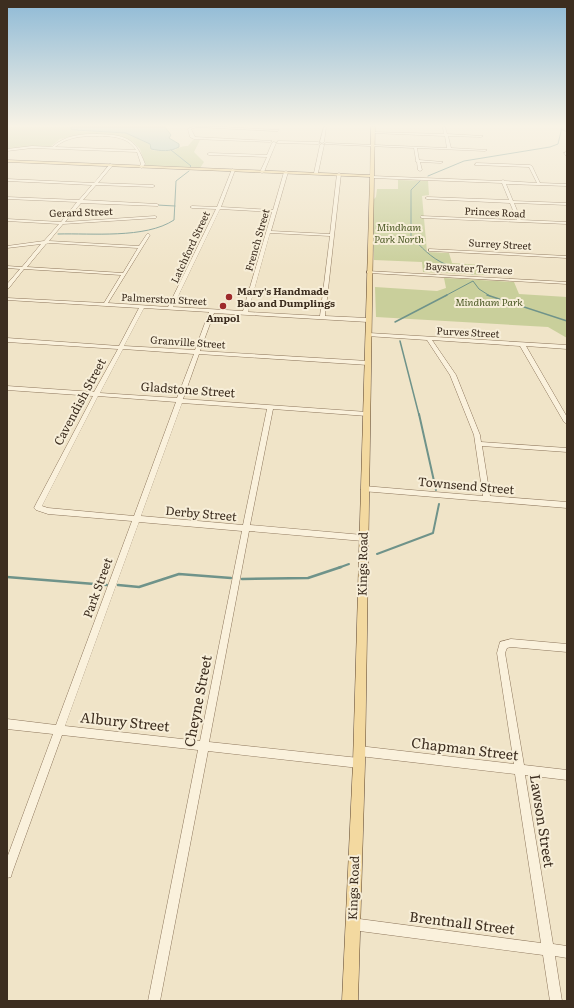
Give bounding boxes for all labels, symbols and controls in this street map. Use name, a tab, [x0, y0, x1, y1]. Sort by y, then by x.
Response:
street label: Princes Road	[464, 202, 526, 221]
street label: Gerard Street	[49, 203, 113, 220]
street label: French Street	[240, 207, 273, 273]
street label: Latchford Street	[166, 208, 213, 285]
park label: Mindham Park North	[374, 219, 424, 246]
street label: Surrey Street	[468, 234, 532, 253]
street label: Bayswater Terrace	[425, 258, 513, 277]
place label: Mary's Handmade Bao and Dumplings	[237, 283, 335, 310]
street label: Palmerston Street	[121, 289, 207, 308]
marker: Mary's Handmade Bao and Dumplings	[224, 292, 234, 302]
park label: Mindham Park	[455, 294, 523, 309]
marker: Ampol	[218, 301, 228, 311]
place label: Ampol	[206, 310, 240, 325]
street label: Purves Street	[436, 322, 500, 341]
street label: Granville Street	[150, 331, 226, 352]
street label: Cavendish Street	[49, 355, 110, 448]
street label: Gladstone Street	[140, 377, 236, 401]
street label: Townsend Street	[417, 472, 515, 498]
street label: Derby Street	[165, 501, 238, 525]
street label: Kings Road	[352, 531, 372, 596]
street label: Park Street	[78, 555, 116, 620]
street label: Cheyne Street	[178, 653, 216, 748]
street label: Albury Street	[79, 706, 171, 736]
street label: Chapman Street	[410, 732, 520, 765]
street label: Lawson Street	[526, 773, 560, 869]
street label: Kings Road	[343, 855, 363, 920]
street label: Brentnall Street	[408, 906, 516, 938]

